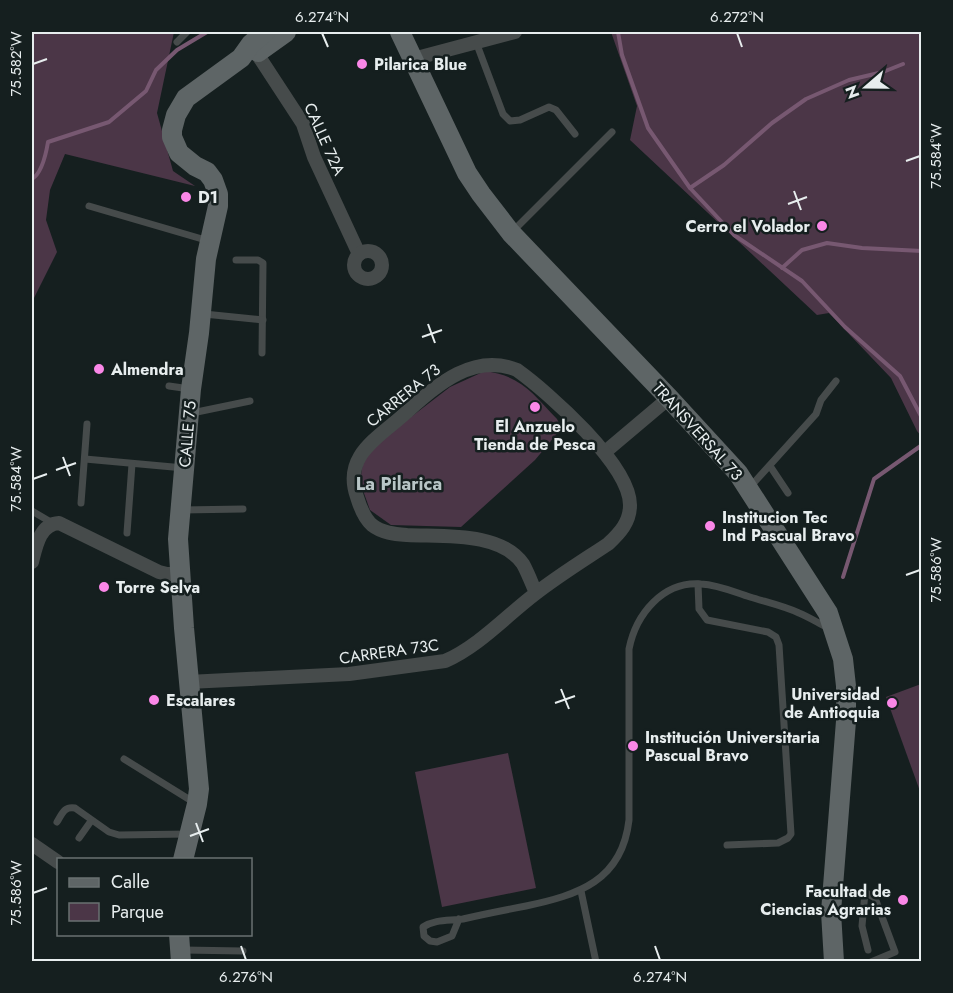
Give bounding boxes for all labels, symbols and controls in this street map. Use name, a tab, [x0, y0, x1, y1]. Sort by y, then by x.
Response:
text: 6.274°N	[295, 6, 349, 28]
text: 6.272°N	[710, 6, 764, 28]
text: 75.582°W	[5, 31, 27, 97]
place label: Pilarica Blue	[374, 53, 467, 76]
marker: Pilarica Blue	[355, 57, 369, 71]
north arrow	[836, 57, 896, 117]
text: N	[839, 82, 865, 102]
street label: CALLE 72A	[298, 99, 351, 180]
text: 75.584°W	[925, 123, 947, 189]
place label: D1	[198, 186, 218, 209]
marker: D1	[179, 190, 193, 204]
place label: Cerro el Volador	[685, 215, 810, 238]
marker: Cerro el Volador	[815, 219, 829, 233]
place label: Almendra	[110, 358, 184, 381]
street label: CARRERA 73	[361, 358, 446, 432]
marker: Almendra	[92, 362, 106, 376]
street label: TRANSVERSAL 73	[647, 377, 748, 486]
street label: CALLE 75	[173, 400, 202, 468]
marker: El Anzuelo Tienda de Pesca	[528, 400, 542, 414]
place label: El Anzuelo Tienda de Pesca	[474, 415, 596, 456]
text: 75.584°W	[5, 446, 27, 512]
district label: La Pilarica	[356, 471, 442, 497]
place label: Institucion Tec Ind Pascual Bravo	[722, 506, 855, 547]
marker: Institucion Tec Ind Pascual Bravo	[703, 519, 717, 533]
text: 75.586°W	[925, 537, 947, 603]
place label: Torre Selva	[116, 576, 200, 599]
marker: Torre Selva	[97, 580, 111, 594]
street label: CARRERA 73C	[338, 633, 440, 670]
place label: Universidad de Antioquia	[784, 683, 880, 724]
place label: Escalares	[166, 689, 235, 712]
marker: Escalares	[147, 693, 161, 707]
marker: Universidad de Antioquia	[885, 696, 899, 710]
place label: Institución Universitaria Pascual Bravo	[645, 726, 820, 767]
marker: Institución Universitaria Pascual Bravo	[626, 739, 640, 753]
legend	[57, 858, 252, 936]
text: 75.586°W	[5, 860, 27, 926]
text: Calle	[111, 869, 150, 895]
place label: Facultad de Ciencias Agrarias	[760, 880, 891, 921]
marker: Facultad de Ciencias Agrarias	[896, 893, 910, 907]
text: Parque	[111, 899, 164, 925]
text: 6.276°N	[219, 966, 273, 988]
text: 6.274°N	[633, 966, 687, 988]

